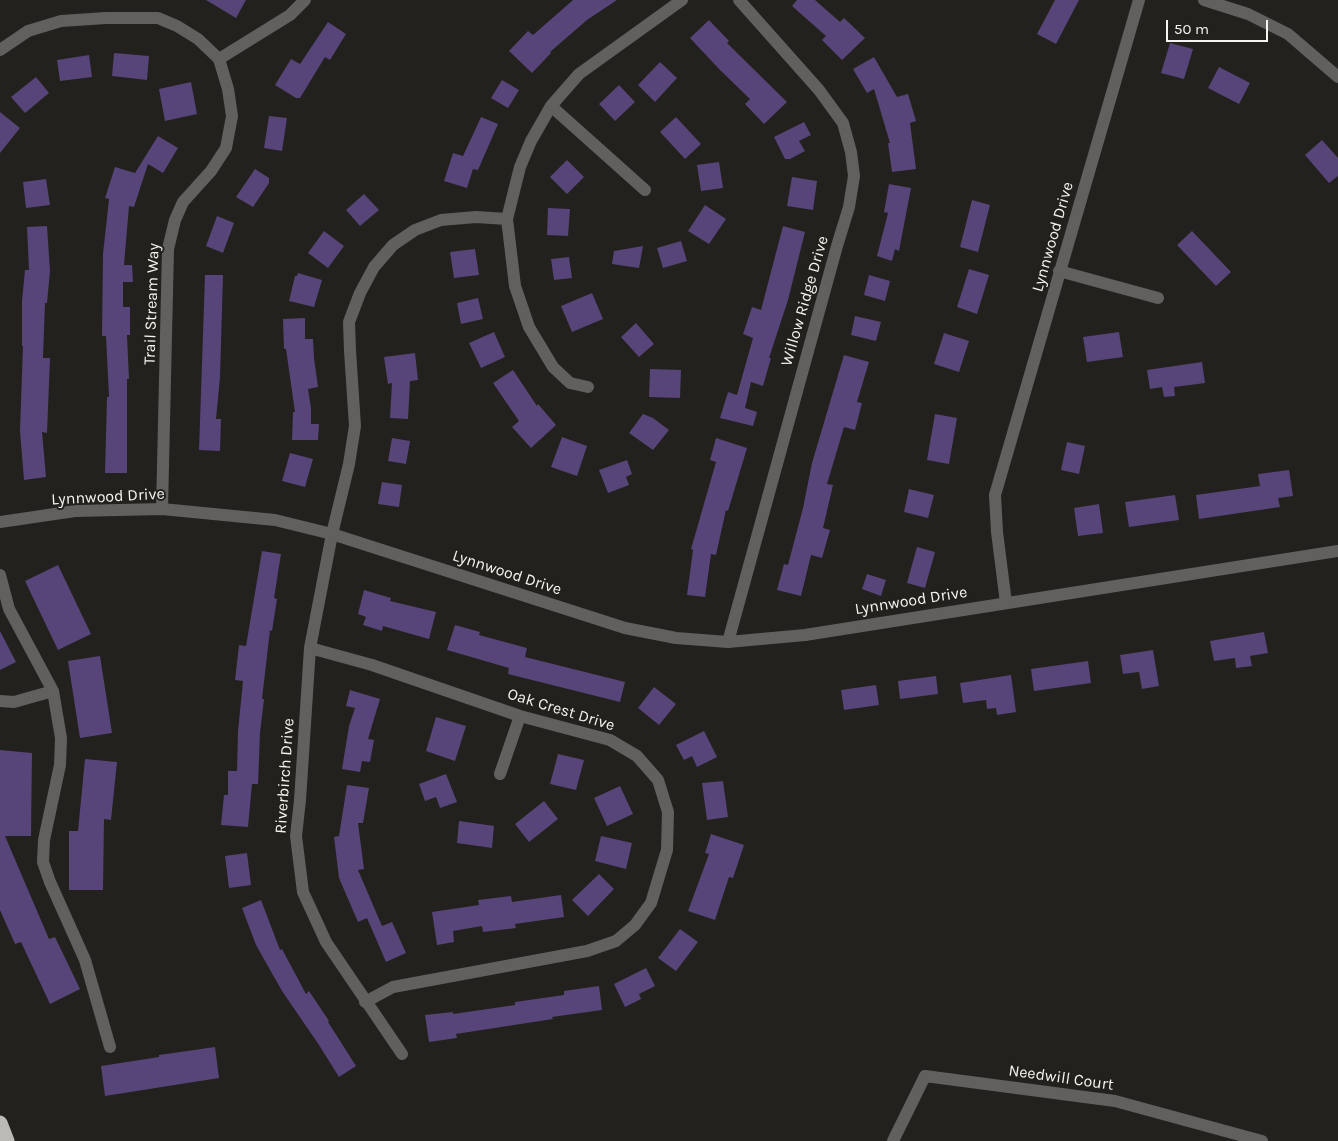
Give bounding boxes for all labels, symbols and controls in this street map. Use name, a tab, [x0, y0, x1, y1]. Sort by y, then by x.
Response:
scale bar	[1168, 10, 1270, 42]
text: 50 m	[1174, 20, 1209, 38]
street label: Lynnwood Drive	[1028, 180, 1078, 294]
street label: Willow Ridge Drive	[777, 234, 833, 368]
street label: Trail Stream Way	[140, 243, 164, 365]
street label: Lynnwood Drive	[51, 484, 165, 510]
street label: Lynnwood Drive	[450, 546, 564, 600]
street label: Lynnwood Drive	[853, 583, 969, 619]
street label: Oak Crest Drive	[505, 685, 617, 735]
street label: Riverbirch Drive	[271, 718, 299, 834]
street label: Needwill Court	[1007, 1061, 1115, 1095]

